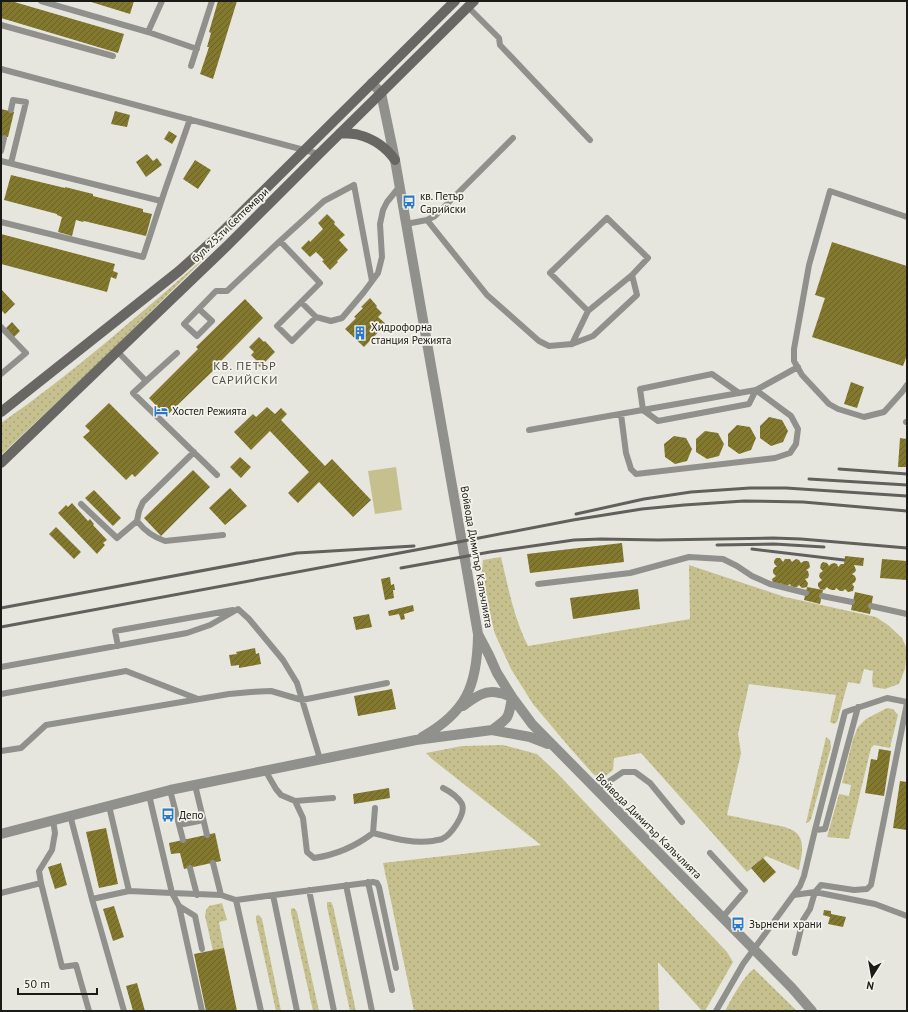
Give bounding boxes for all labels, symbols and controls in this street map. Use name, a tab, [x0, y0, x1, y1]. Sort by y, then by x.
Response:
street label: бул. 25-ти Септември	[189, 185, 271, 265]
place label: кв. Петър Сарийски	[420, 189, 466, 216]
bus stop icon: кв. Петър Сарийски	[401, 194, 417, 210]
place label: Хидрофорна станция Режията	[371, 320, 451, 347]
building icon: Хидрофорна станция Режията	[352, 325, 368, 341]
district label: КВ. ПЕТЪР САРИЙСКИ	[212, 358, 278, 387]
hotel icon: Хостел Режията	[153, 403, 169, 419]
place label: Хостел Режията	[172, 404, 247, 418]
street label: Войвода Димитър Калъчлията	[458, 485, 496, 629]
street label: Войвода Димитър Калъчлията	[593, 770, 705, 882]
bus stop icon: Депо	[160, 807, 176, 823]
place label: Депо	[179, 808, 204, 822]
bus stop icon: Зърнени храни	[730, 916, 746, 932]
place label: Зърнени храни	[749, 917, 822, 931]
north arrow	[852, 956, 892, 996]
scale bar	[18, 970, 97, 996]
text: 50 m	[24, 976, 50, 991]
text: N	[865, 978, 875, 993]

